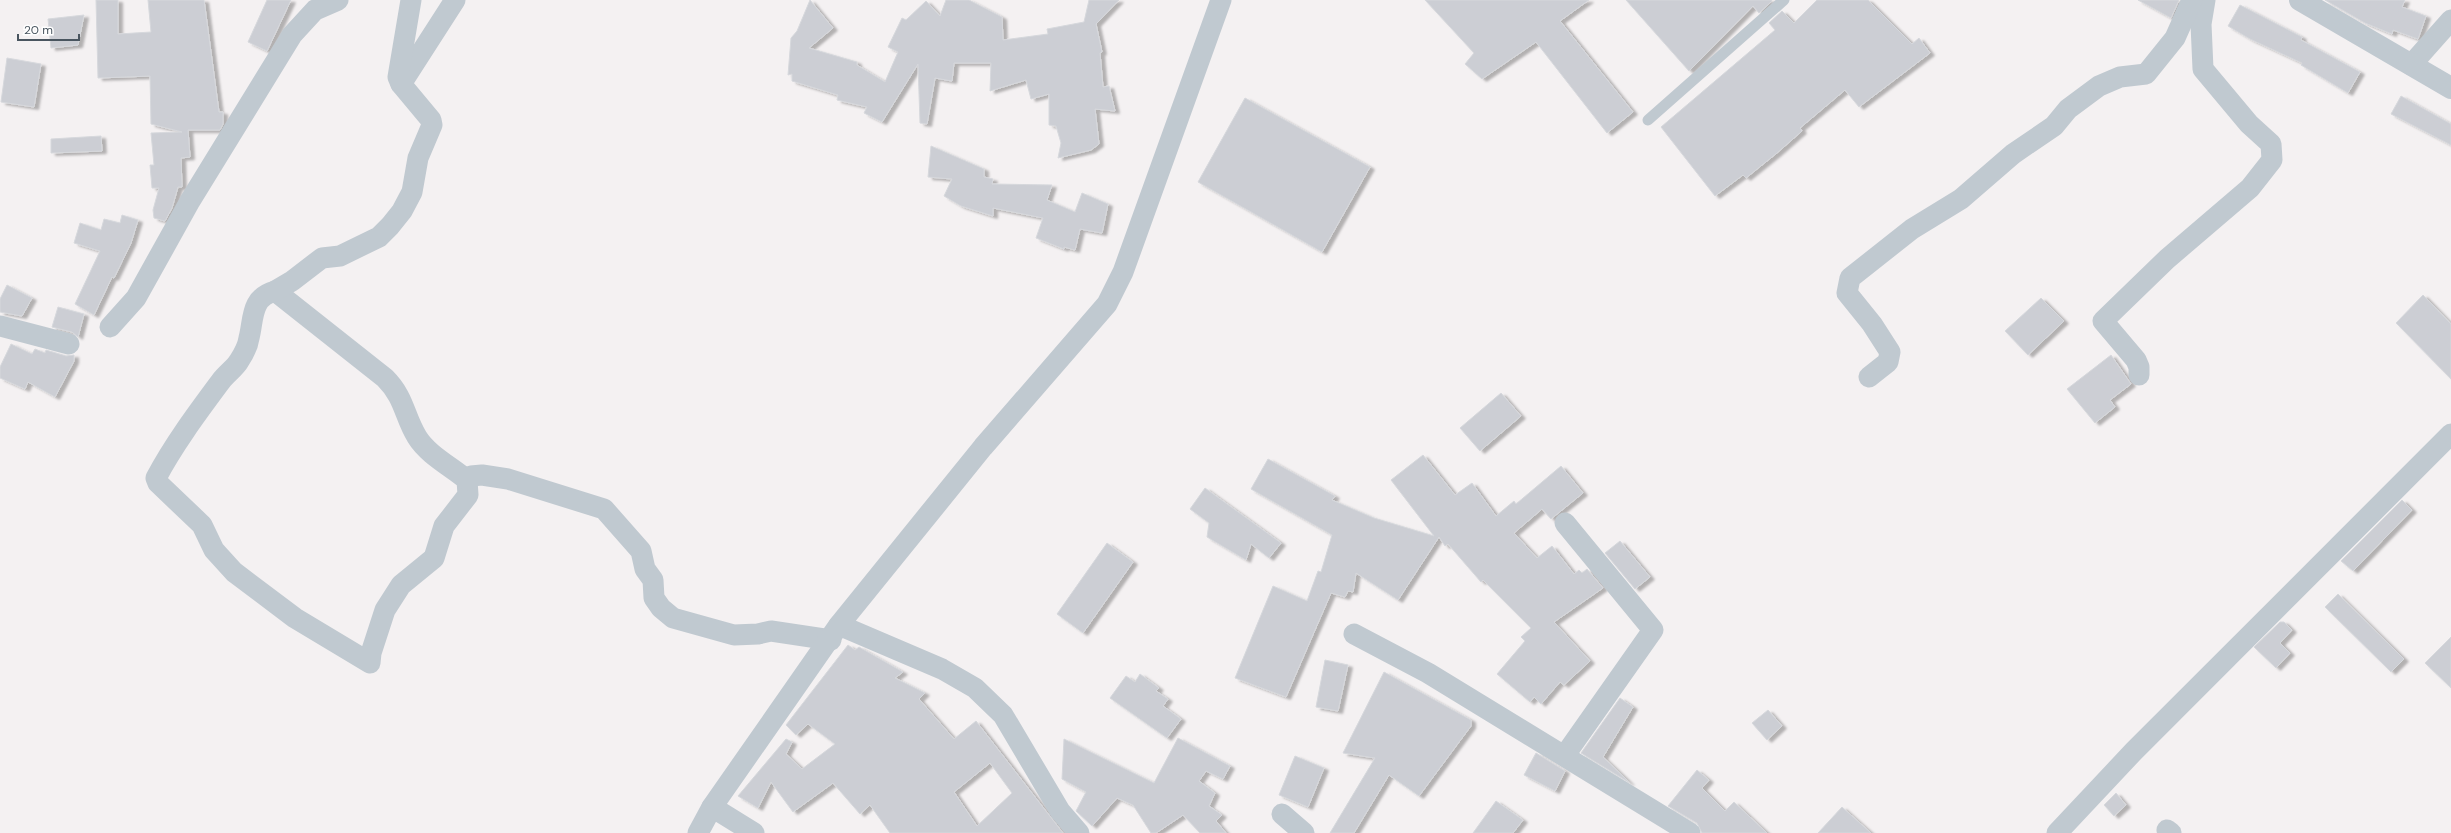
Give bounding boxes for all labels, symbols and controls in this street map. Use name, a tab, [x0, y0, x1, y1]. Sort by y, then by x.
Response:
scale bar	[18, 16, 79, 42]
text: 20 m	[24, 22, 53, 38]

